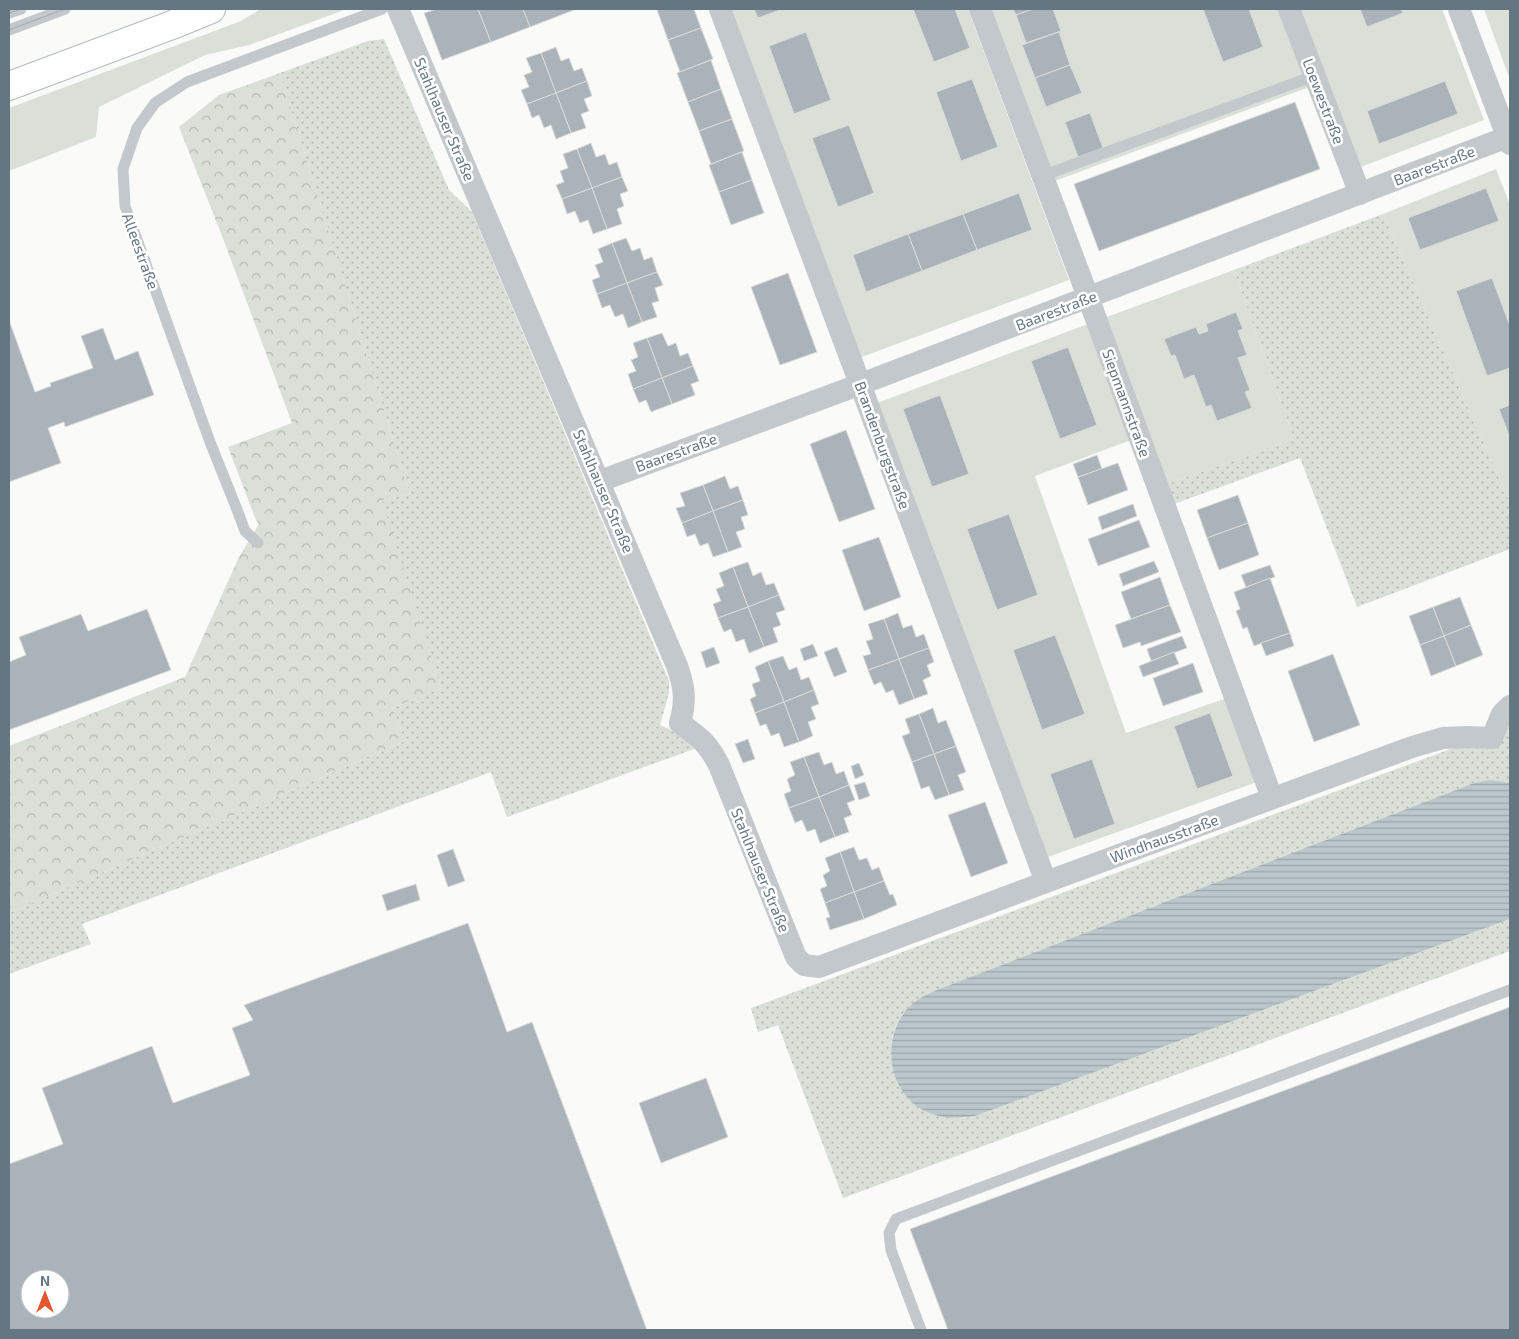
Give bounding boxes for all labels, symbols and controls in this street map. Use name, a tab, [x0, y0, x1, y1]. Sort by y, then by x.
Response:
street label: Stahlhauser Straße	[411, 55, 479, 183]
street label: Loewestraße	[1299, 56, 1349, 146]
street label: Baarestraße	[1391, 141, 1477, 189]
street label: Alleestraße	[119, 210, 163, 292]
street label: Baarestraße	[1013, 286, 1099, 334]
street label: Siepmannstraße	[1099, 347, 1155, 459]
street label: Brandenburgstraße	[851, 379, 915, 511]
street label: Stahlhauser Straße	[570, 427, 638, 555]
street label: Baarestraße	[633, 429, 719, 475]
street label: Stahlhauser Straße	[728, 805, 794, 935]
street label: Windhausstraße	[1107, 810, 1221, 866]
north arrow	[20, 1269, 70, 1319]
text: N	[40, 1272, 50, 1289]

